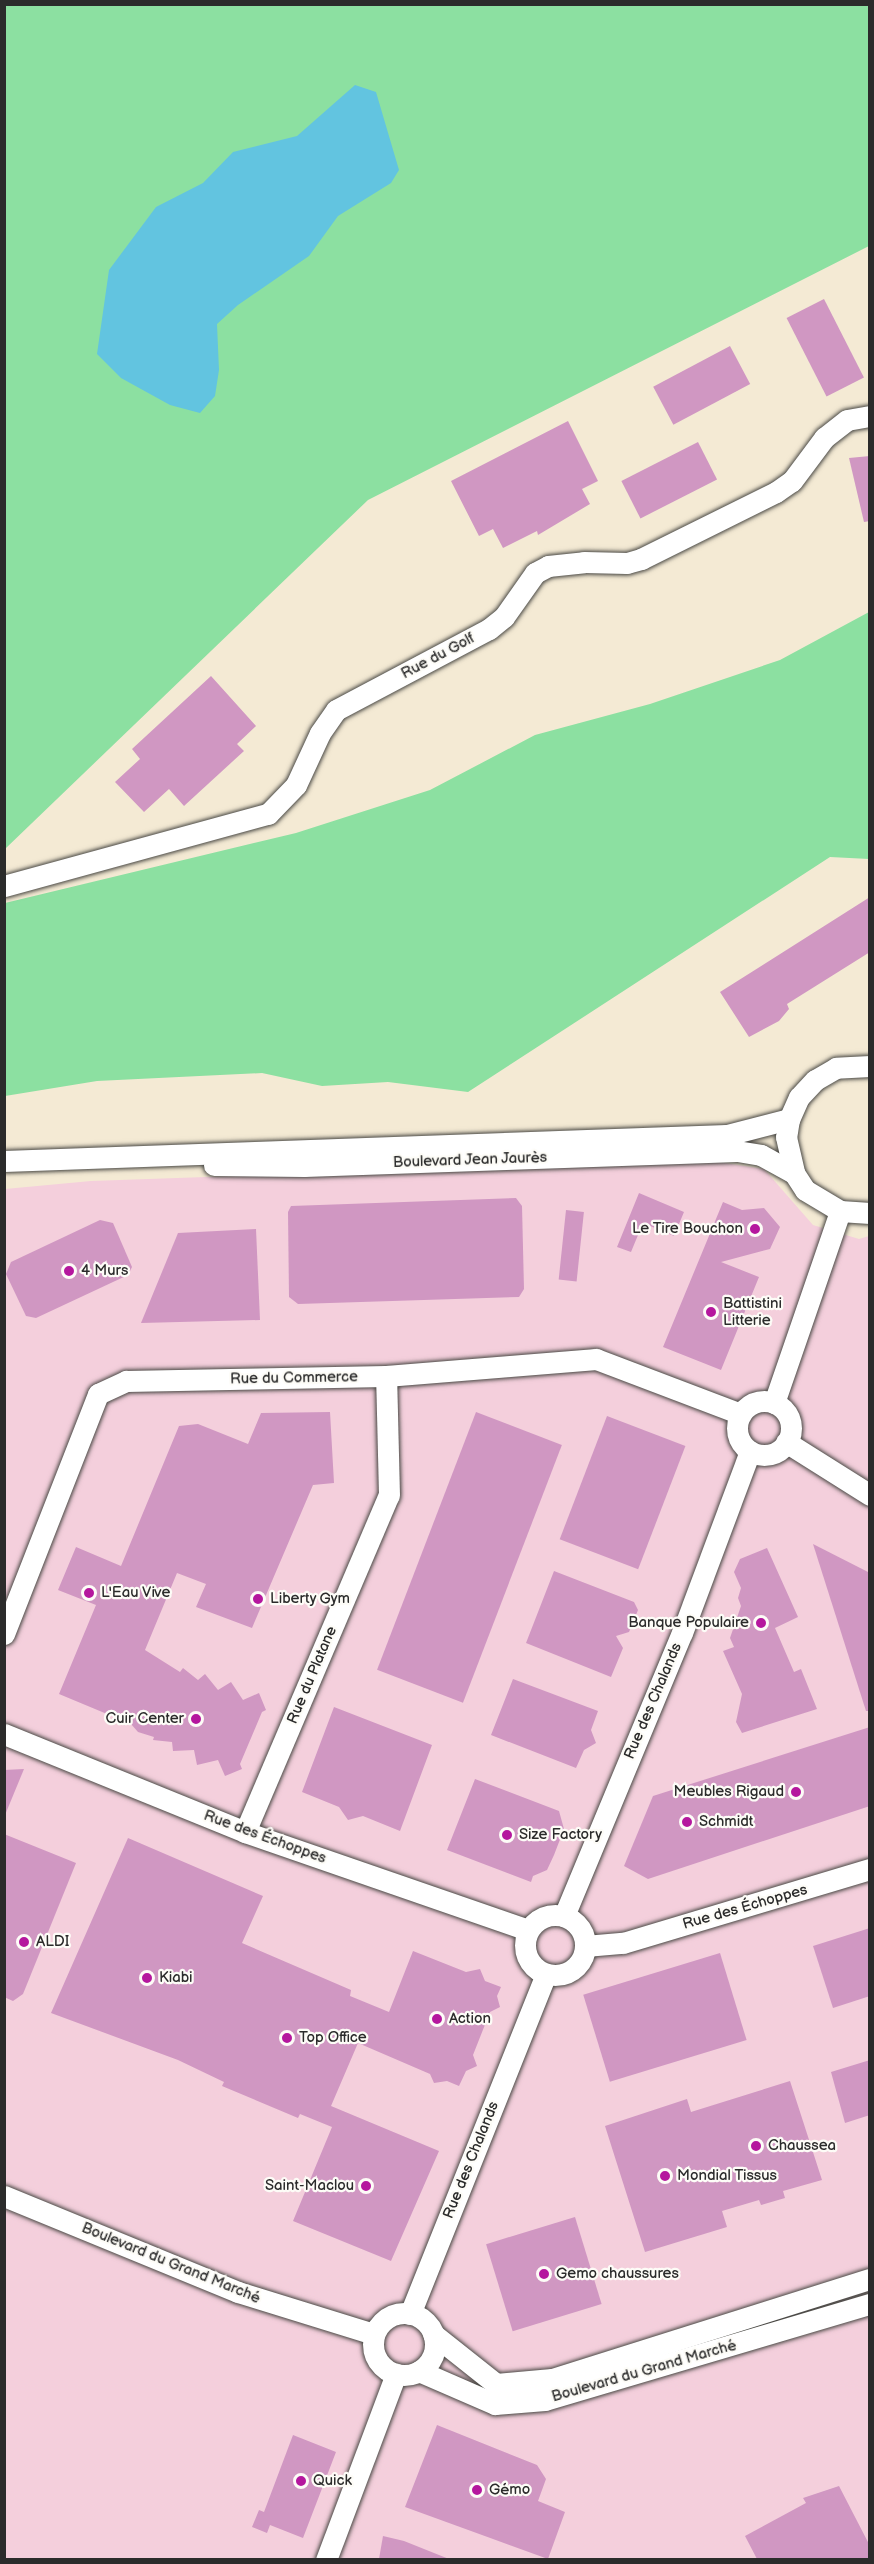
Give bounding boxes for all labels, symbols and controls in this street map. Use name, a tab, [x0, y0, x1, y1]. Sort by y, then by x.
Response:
street label: Rue du Golf	[398, 629, 478, 683]
street label: Boulevard Jean Jaurès	[392, 1148, 548, 1172]
place label: Le Tire Bouchon	[632, 1220, 743, 1238]
marker: Le Tire Bouchon	[748, 1222, 762, 1236]
place label: 4 Murs	[81, 1262, 128, 1280]
marker: 4 Murs	[62, 1264, 76, 1278]
place label: Battistini Litterie	[723, 1294, 782, 1329]
marker: Battistini Litterie	[704, 1305, 718, 1319]
street label: Rue du Commerce	[230, 1368, 358, 1388]
place label: L'Eau Vive	[101, 1584, 171, 1602]
marker: L'Eau Vive	[82, 1586, 96, 1600]
place label: Liberty Gym	[270, 1590, 351, 1608]
marker: Liberty Gym	[251, 1592, 265, 1606]
place label: Banque Populaire	[628, 1614, 749, 1632]
marker: Banque Populaire	[754, 1616, 768, 1630]
street label: Rue du Platane	[283, 1624, 341, 1726]
street label: Rue des Chalands	[620, 1640, 686, 1762]
place label: Cuir Center	[106, 1710, 184, 1728]
marker: Cuir Center	[189, 1712, 203, 1726]
place label: Meubles Rigaud	[673, 1783, 784, 1801]
marker: Meubles Rigaud	[789, 1785, 803, 1799]
street label: Rue des Échoppes	[201, 1806, 329, 1868]
place label: Schmidt	[699, 1813, 753, 1831]
marker: Schmidt	[680, 1815, 694, 1829]
place label: Size Factory	[519, 1826, 602, 1844]
marker: Size Factory	[500, 1828, 514, 1842]
street label: Rue des Échoppes	[681, 1881, 809, 1933]
place label: ALDI	[36, 1933, 69, 1951]
marker: ALDI	[17, 1935, 31, 1949]
place label: Kiabi	[159, 1969, 193, 1987]
marker: Kiabi	[140, 1971, 154, 1985]
place label: Action	[449, 2010, 491, 2028]
marker: Action	[430, 2012, 444, 2026]
place label: Top Office	[299, 2029, 367, 2047]
marker: Top Office	[280, 2031, 294, 2045]
street label: Rue des Chalands	[439, 2099, 503, 2221]
place label: Chaussea	[768, 2137, 836, 2155]
marker: Chaussea	[749, 2139, 763, 2153]
place label: Mondial Tissus	[677, 2167, 777, 2185]
marker: Mondial Tissus	[658, 2169, 672, 2183]
place label: Saint-Maclou	[265, 2177, 354, 2195]
marker: Saint-Maclou	[359, 2179, 373, 2193]
street label: Boulevard du Grand Marché	[79, 2219, 263, 2307]
place label: Gemo chaussures	[556, 2265, 679, 2283]
marker: Gemo chaussures	[537, 2267, 551, 2281]
street label: Boulevard du Grand Marché	[550, 2336, 738, 2406]
place label: Quick	[313, 2472, 352, 2490]
marker: Quick	[294, 2474, 308, 2488]
place label: Gémo	[489, 2481, 530, 2499]
marker: Gémo	[470, 2483, 484, 2497]

